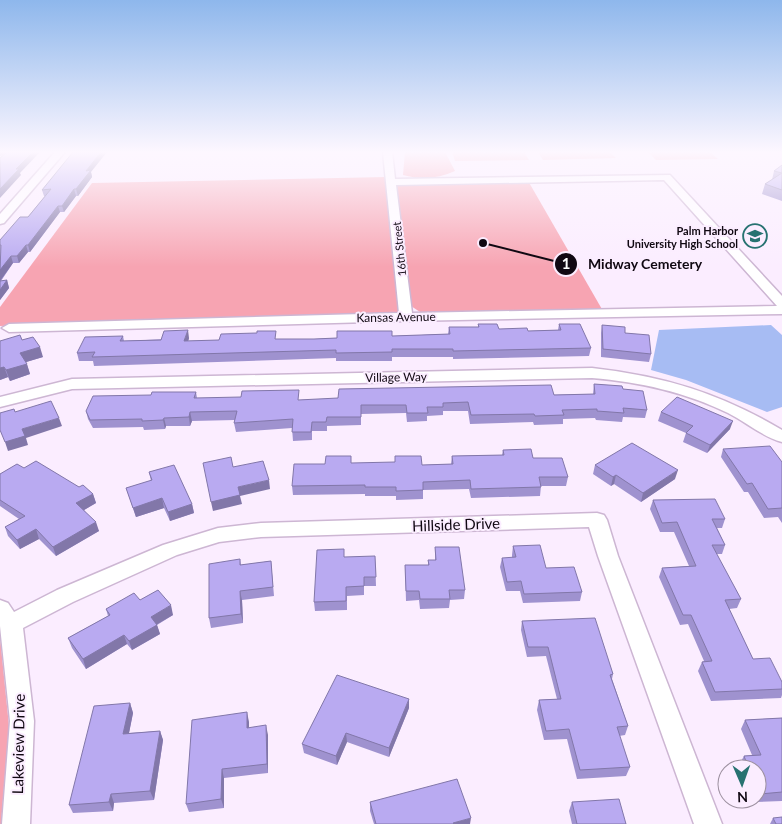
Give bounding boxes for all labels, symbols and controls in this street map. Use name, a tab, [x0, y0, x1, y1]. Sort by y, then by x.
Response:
street label: 16th Street	[390, 221, 408, 277]
school or university icon: Palm Harbor University High School	[742, 223, 768, 249]
place label: Palm Harbor University High School	[627, 224, 739, 250]
callout: Midway Cemetery	[553, 250, 713, 279]
text: 1	[562, 254, 570, 272]
text: Midway Cemetery	[588, 255, 703, 272]
street label: Kansas Avenue	[356, 309, 436, 325]
street label: Village Way	[365, 369, 428, 385]
street label: Hillside Drive	[412, 513, 500, 535]
street label: Lakeview Drive	[8, 694, 28, 794]
north arrow	[717, 759, 767, 809]
text: N	[737, 789, 748, 806]

